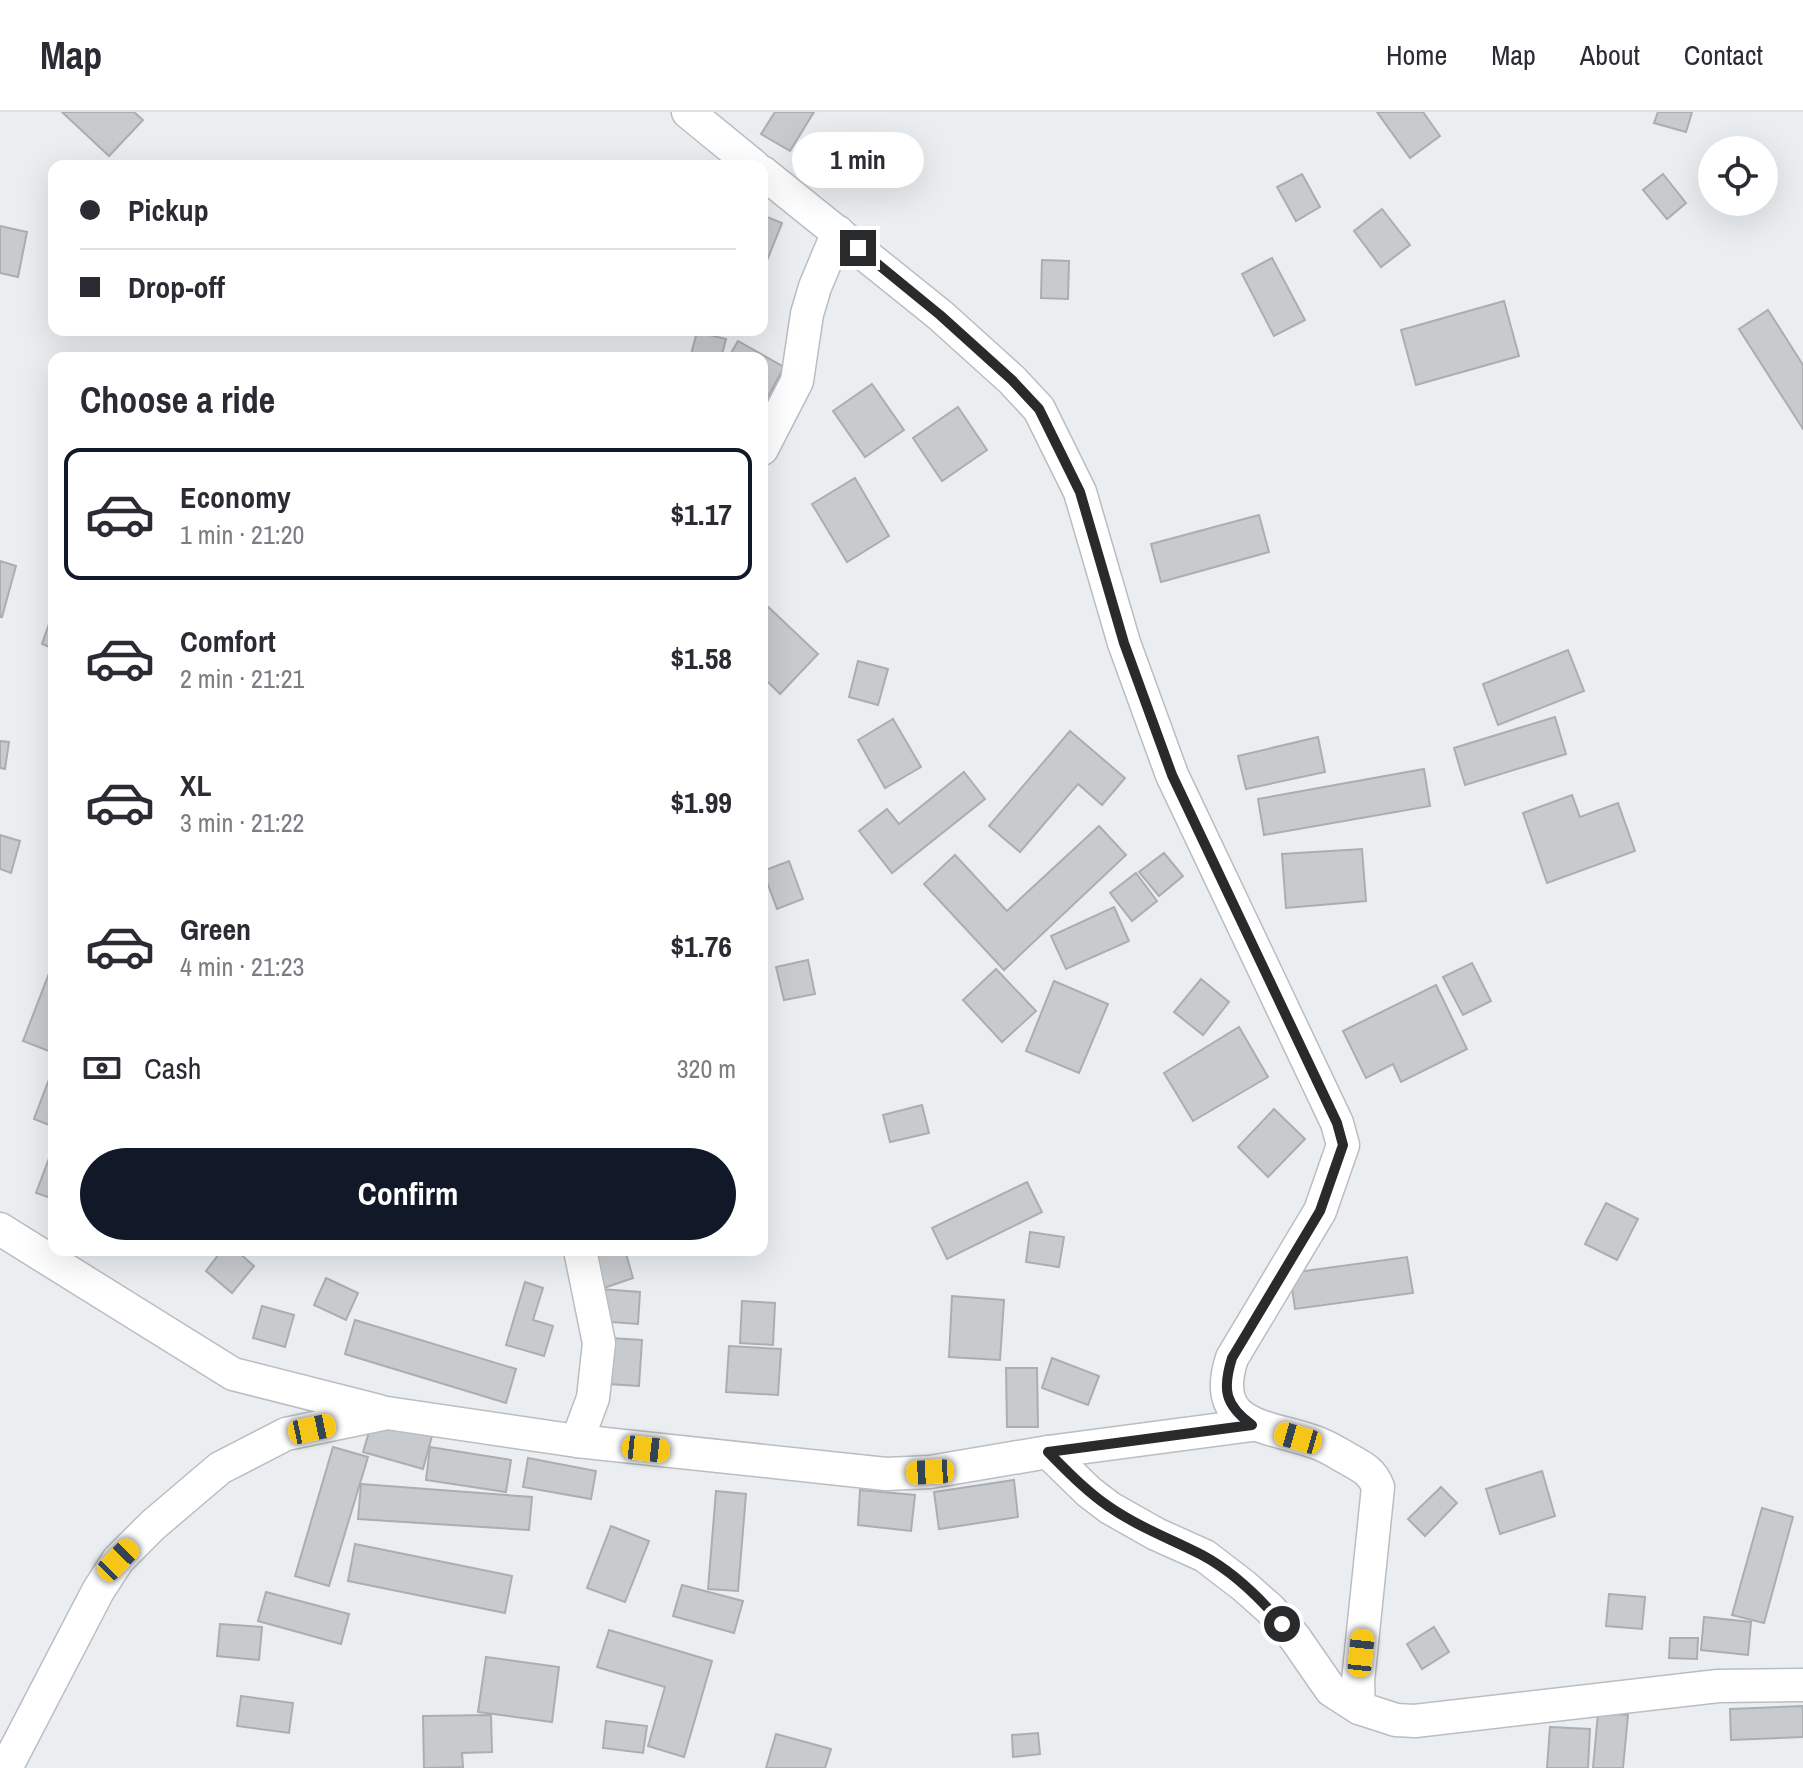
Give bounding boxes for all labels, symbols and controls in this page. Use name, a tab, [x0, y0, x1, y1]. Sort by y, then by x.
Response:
text: Map	[40, 30, 102, 81]
text: Home	[1386, 36, 1447, 74]
text: Map	[1491, 36, 1536, 74]
text: About	[1580, 36, 1640, 74]
text: Contact	[1684, 36, 1763, 74]
callout: 1 min	[792, 132, 924, 188]
map controls	[1698, 136, 1778, 216]
button: locate	[1698, 136, 1778, 216]
text: 1 min	[830, 142, 886, 177]
text: Pickup	[128, 190, 209, 230]
route end	[840, 230, 876, 266]
text: Drop-off	[128, 267, 225, 307]
text: Choose a ride	[80, 376, 275, 424]
text: Economy	[180, 477, 291, 517]
icon: car	[84, 478, 156, 550]
text: $1.17	[670, 494, 732, 534]
text: 1 min · 21:20	[180, 517, 304, 552]
text: Comfort	[180, 621, 276, 661]
icon: car	[84, 622, 156, 694]
text: $1.58	[670, 638, 732, 678]
text: 2 min · 21:21	[180, 661, 304, 696]
text: XL	[180, 765, 211, 805]
icon: car	[84, 766, 156, 838]
text: $1.99	[670, 782, 732, 822]
text: 3 min · 21:22	[180, 805, 304, 840]
text: Green	[180, 909, 251, 949]
icon: car	[84, 910, 156, 982]
text: $1.76	[670, 926, 732, 966]
text: 4 min · 21:23	[180, 949, 304, 984]
icon: cash	[80, 1046, 124, 1090]
text: Cash	[144, 1048, 201, 1088]
text: 320 m	[677, 1051, 736, 1086]
button: Confirm	[80, 1148, 736, 1240]
car	[286, 1412, 338, 1446]
car	[1272, 1420, 1324, 1456]
car	[621, 1435, 671, 1463]
car	[905, 1459, 955, 1485]
car	[93, 1534, 143, 1586]
route start	[1264, 1606, 1300, 1642]
car	[1347, 1628, 1375, 1678]

